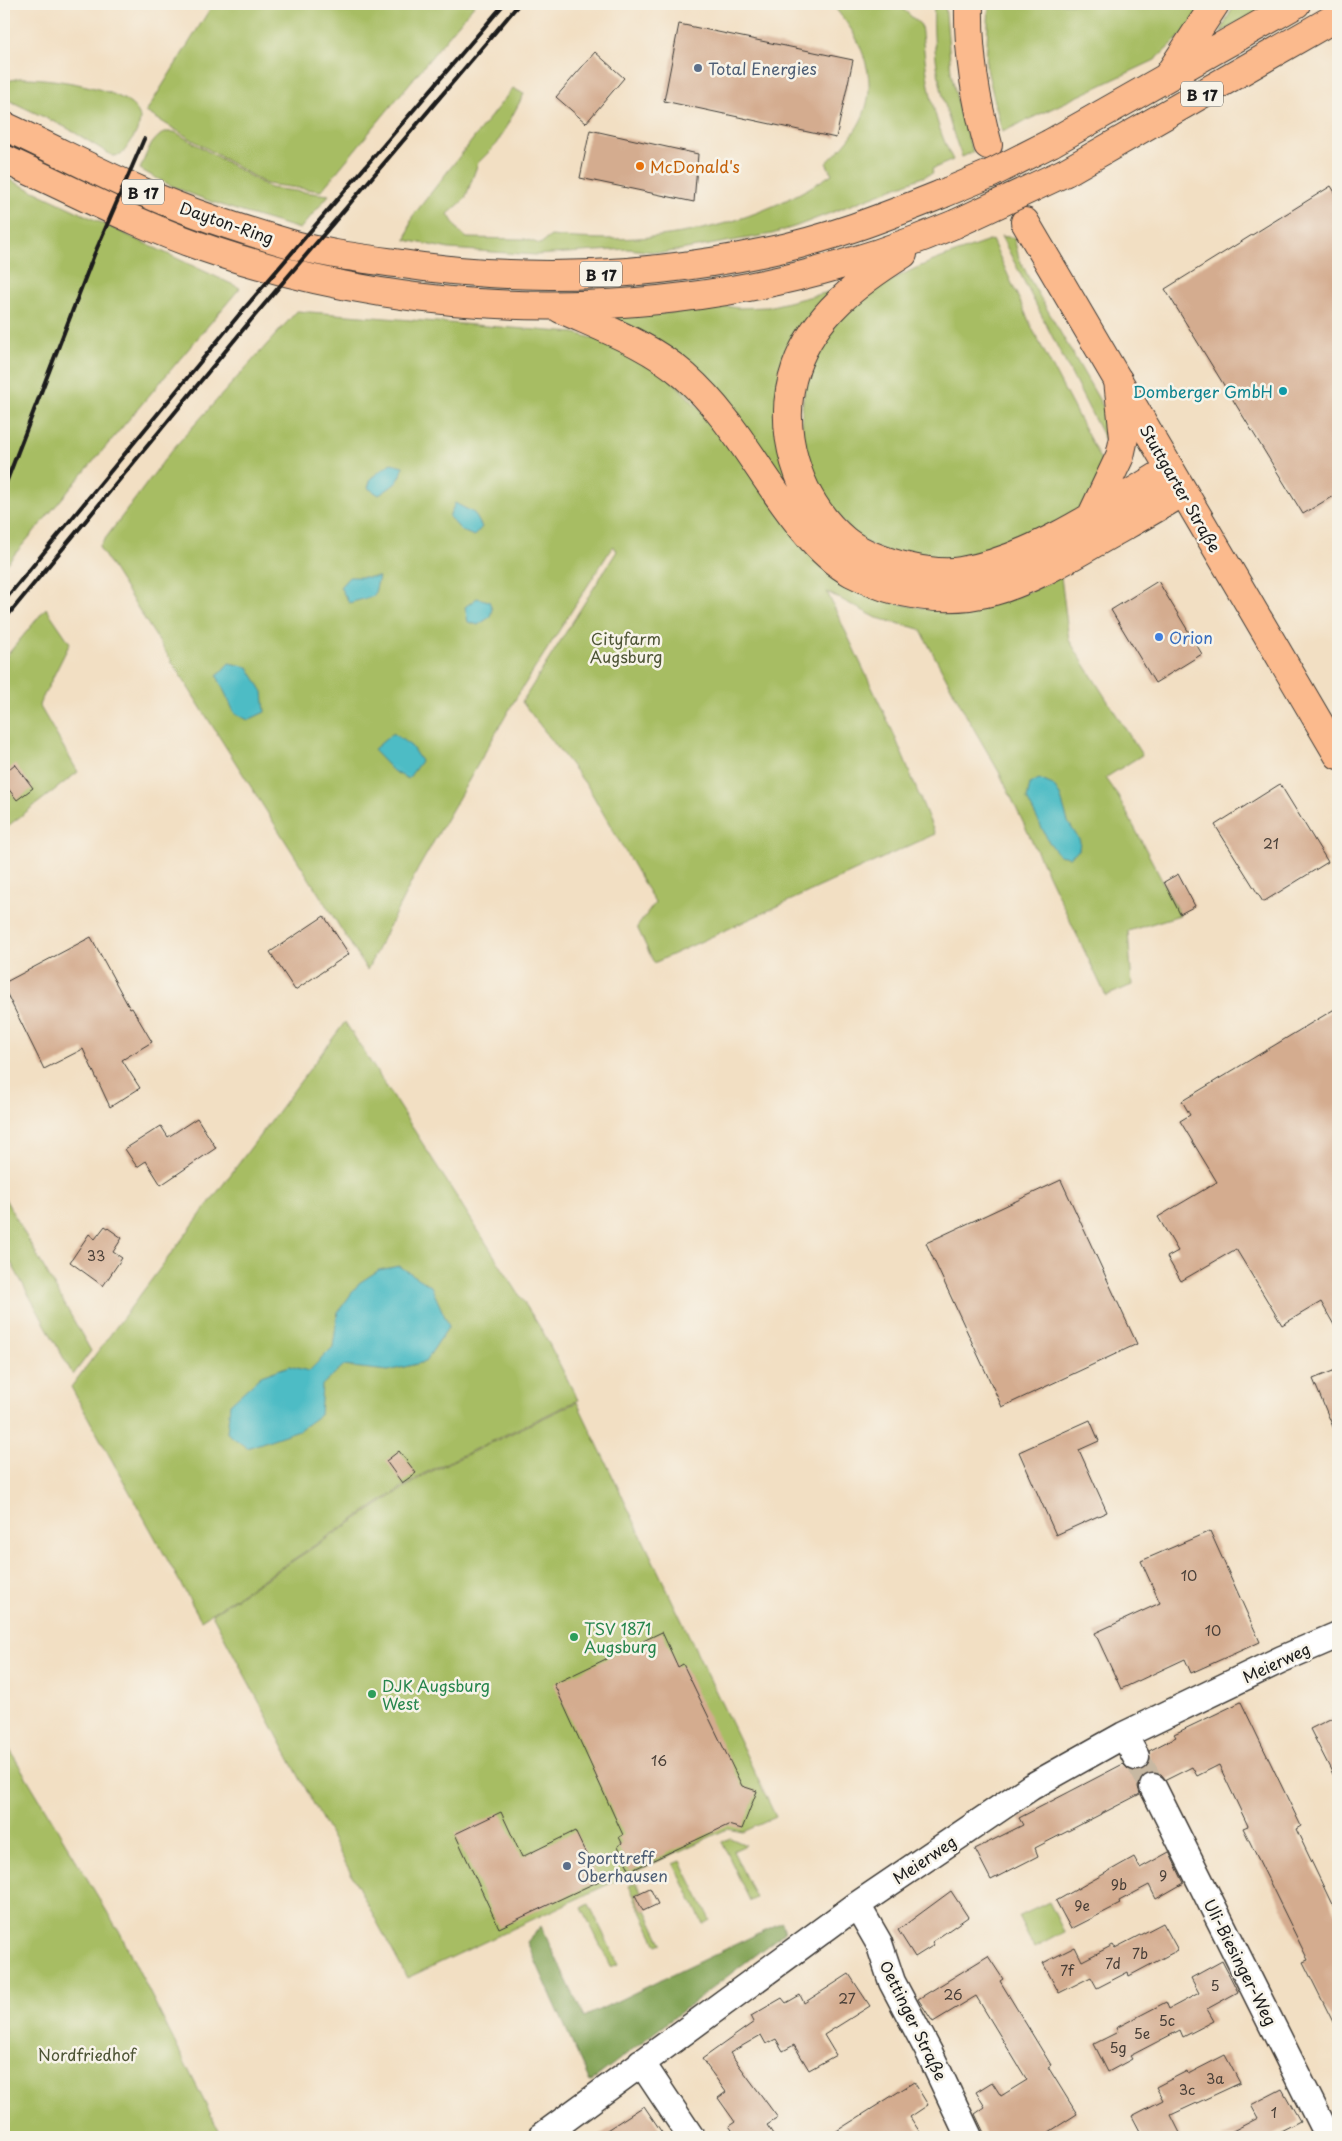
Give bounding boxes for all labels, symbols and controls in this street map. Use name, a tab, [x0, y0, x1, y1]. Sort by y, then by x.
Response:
place label: Total Energies	[708, 56, 817, 80]
marker: Total Energies	[692, 62, 704, 74]
road number: B 17	[1181, 82, 1223, 106]
place label: McDonald's	[650, 154, 740, 178]
marker: McDonald's	[634, 160, 646, 172]
road number: B 17	[122, 180, 164, 204]
street label: Dayton-Ring	[177, 195, 277, 249]
road number: B 17	[580, 262, 622, 286]
place label: Domberger GmbH	[1133, 379, 1273, 403]
marker: Domberger GmbH	[1277, 385, 1289, 397]
street label: Stuttgarter Straße	[1135, 420, 1227, 556]
place label: Orion	[1169, 625, 1213, 649]
park label: Cityfarm Augsburg	[590, 626, 662, 668]
marker: Orion	[1153, 631, 1165, 643]
house number: 21	[1263, 833, 1279, 854]
house number: 33	[87, 1245, 105, 1266]
house number: 10	[1181, 1565, 1197, 1586]
place label: TSV 1871 Augsburg	[584, 1616, 657, 1658]
house number: 10	[1205, 1620, 1221, 1641]
marker: TSV 1871 Augsburg	[568, 1631, 580, 1643]
street label: Meierweg	[1238, 1636, 1314, 1688]
place label: DJK Augsburg West	[382, 1673, 490, 1715]
marker: DJK Augsburg West	[366, 1688, 378, 1700]
house number: 16	[651, 1750, 667, 1771]
street label: Meierweg	[887, 1829, 961, 1889]
place label: Sporttreff Oberhausen	[577, 1845, 668, 1887]
marker: Sporttreff Oberhausen	[561, 1860, 573, 1872]
house number: 9	[1159, 1865, 1167, 1886]
house number: 9b	[1111, 1874, 1127, 1895]
street label: Uli-Biesinger-Weg	[1199, 1894, 1283, 2030]
house number: 9e	[1074, 1895, 1090, 1916]
house number: 7b	[1132, 1943, 1148, 1964]
house number: 7d	[1105, 1953, 1121, 1974]
street label: Oettinger Straße	[875, 1956, 953, 2084]
house number: 7f	[1060, 1960, 1075, 1981]
house number: 5	[1210, 1975, 1220, 1996]
house number: 26	[943, 1984, 963, 2005]
house number: 27	[838, 1988, 856, 2009]
house number: 5c	[1159, 2010, 1175, 2031]
house number: 5e	[1134, 2023, 1150, 2044]
house number: 5g	[1109, 2037, 1127, 2058]
park label: Nordfriedhof	[38, 2042, 138, 2066]
house number: 3a	[1206, 2068, 1224, 2089]
house number: 3c	[1179, 2079, 1195, 2100]
house number: 1	[1271, 2102, 1277, 2123]

